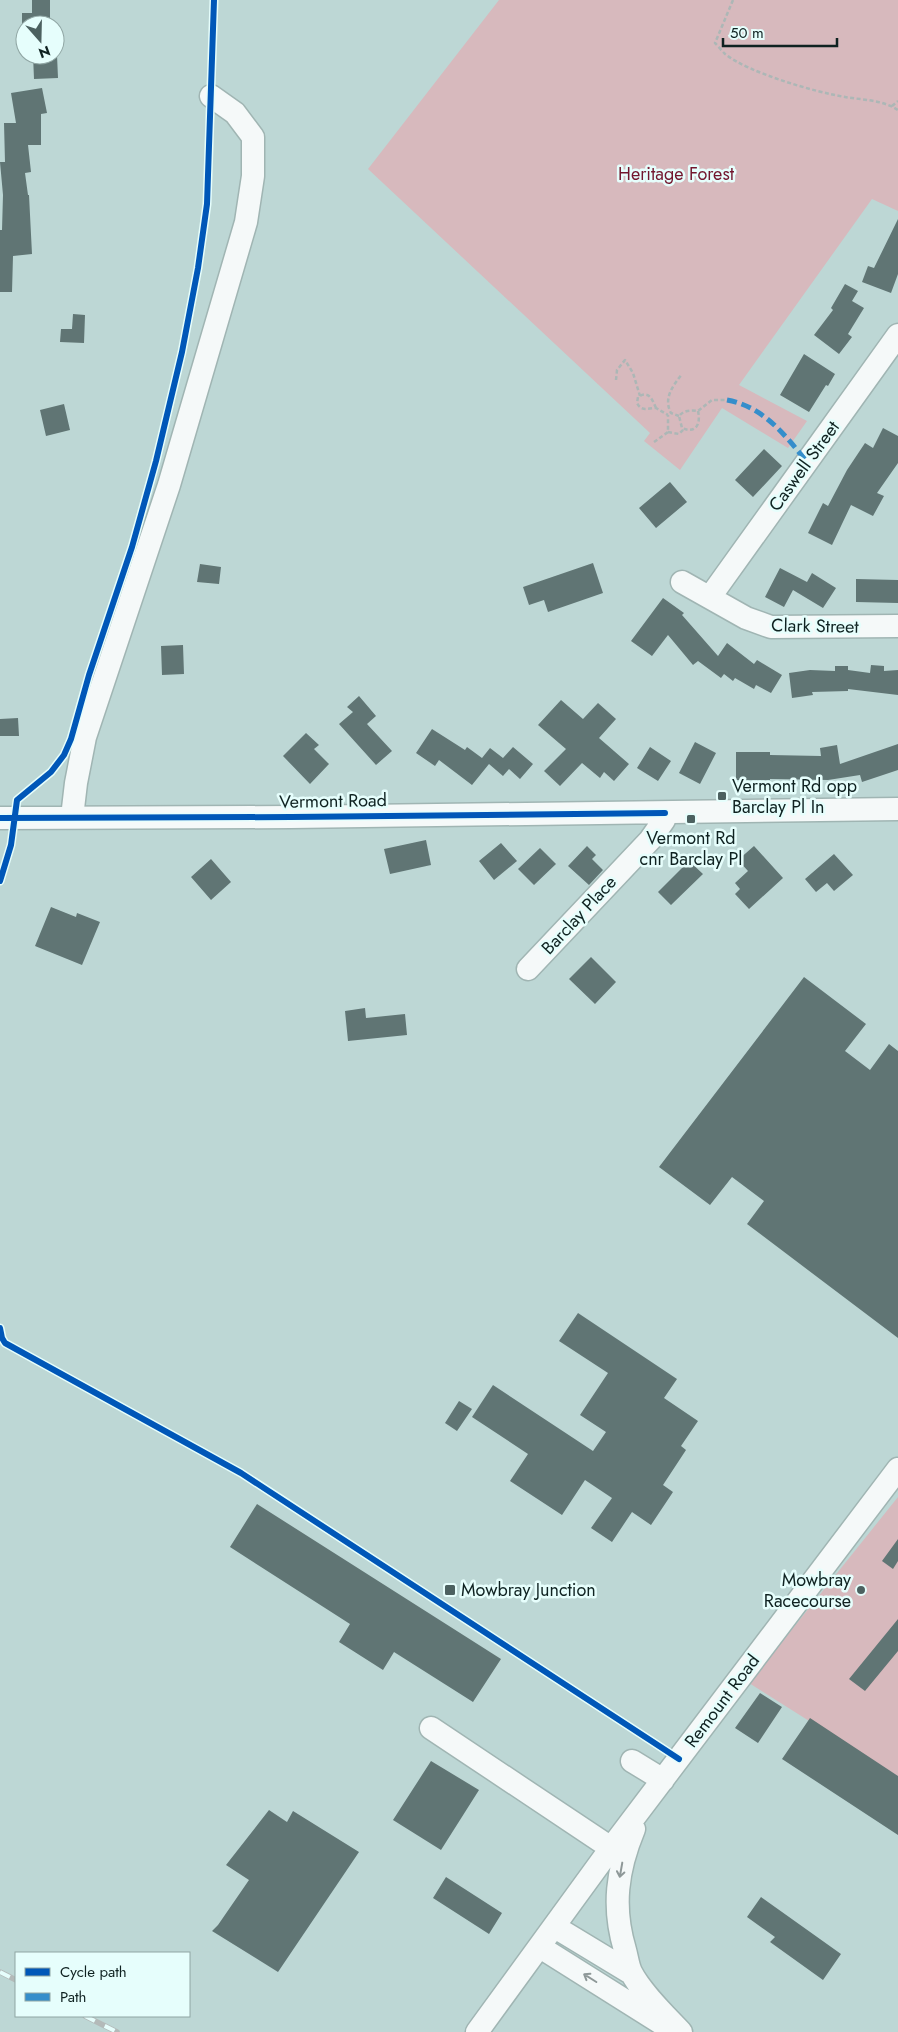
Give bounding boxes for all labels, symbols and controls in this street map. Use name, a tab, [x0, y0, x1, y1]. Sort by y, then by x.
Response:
north arrow	[15, 15, 65, 65]
scale bar	[723, 15, 837, 47]
text: 50 m	[730, 22, 764, 44]
text: N	[36, 41, 53, 64]
park label: Heritage Forest	[618, 161, 735, 187]
street label: Caswell Street	[762, 415, 846, 517]
street label: Clark Street	[771, 612, 860, 640]
place label: Vermont Rd opp Barclay Pl In	[732, 773, 857, 820]
street label: Vermont Road	[279, 787, 387, 815]
marker: Vermont Rd opp Barclay Pl In	[716, 790, 728, 802]
marker: Vermont Rd cnr Barclay Pl	[685, 813, 697, 825]
place label: Vermont Rd cnr Barclay Pl	[640, 825, 742, 872]
street label: Barclay Place	[535, 870, 623, 960]
place label: Mowbray Racecourse	[764, 1567, 851, 1614]
place label: Mowbray Junction	[461, 1577, 596, 1603]
marker: Mowbray Junction	[443, 1583, 457, 1597]
marker: Mowbray Racecourse	[855, 1584, 867, 1596]
street label: Remount Road	[678, 1649, 766, 1753]
one-way arrow	[615, 1862, 625, 1878]
legend	[15, 1952, 190, 2017]
text: Cycle path	[60, 1961, 127, 1983]
one-way arrow	[583, 1973, 597, 1983]
text: Path	[60, 1986, 86, 2008]

